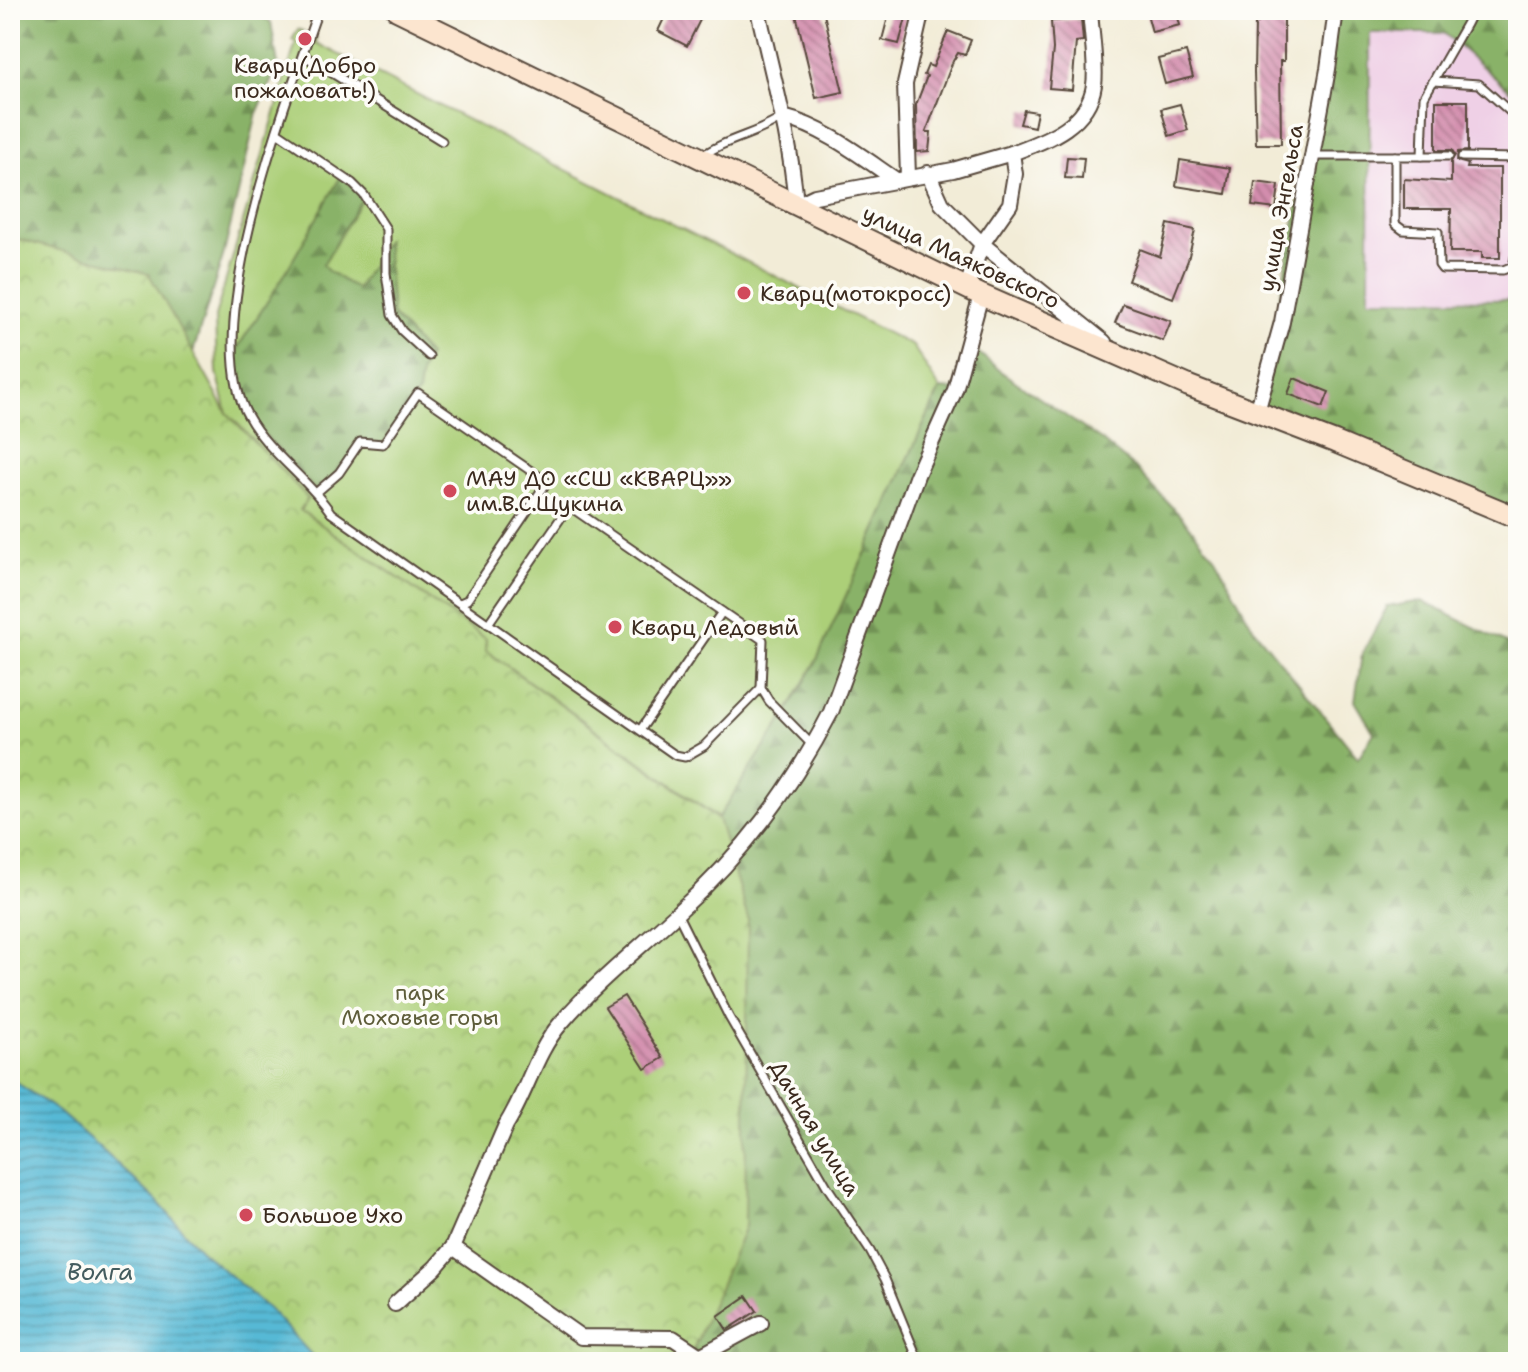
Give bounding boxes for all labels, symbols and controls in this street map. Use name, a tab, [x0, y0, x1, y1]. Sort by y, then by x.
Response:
marker: Кварц(Добро пожаловать!)	[296, 30, 314, 48]
place label: Кварц(Добро пожаловать!)	[234, 51, 376, 105]
street label: улица Энгельса	[1252, 122, 1310, 294]
street label: улица Маяковского	[858, 199, 1064, 315]
place label: Кварц(мотокросс)	[760, 279, 951, 308]
marker: Кварц(мотокросс)	[735, 284, 753, 302]
place label: МАУ ДО «СШ «КВАРЦ»» им.В.С.Щукина	[466, 464, 732, 518]
marker: МАУ ДО «СШ «КВАРЦ»» им.В.С.Щукина	[441, 482, 459, 500]
place label: Кварц Ледовый	[631, 613, 799, 642]
marker: Кварц Ледовый	[606, 618, 624, 636]
park label: парк Моховые горы	[341, 978, 499, 1032]
street label: Дачная улица	[763, 1055, 867, 1202]
place label: Большое Ухо	[262, 1201, 403, 1230]
marker: Большое Ухо	[237, 1206, 255, 1224]
water label: Волга	[67, 1256, 133, 1288]

